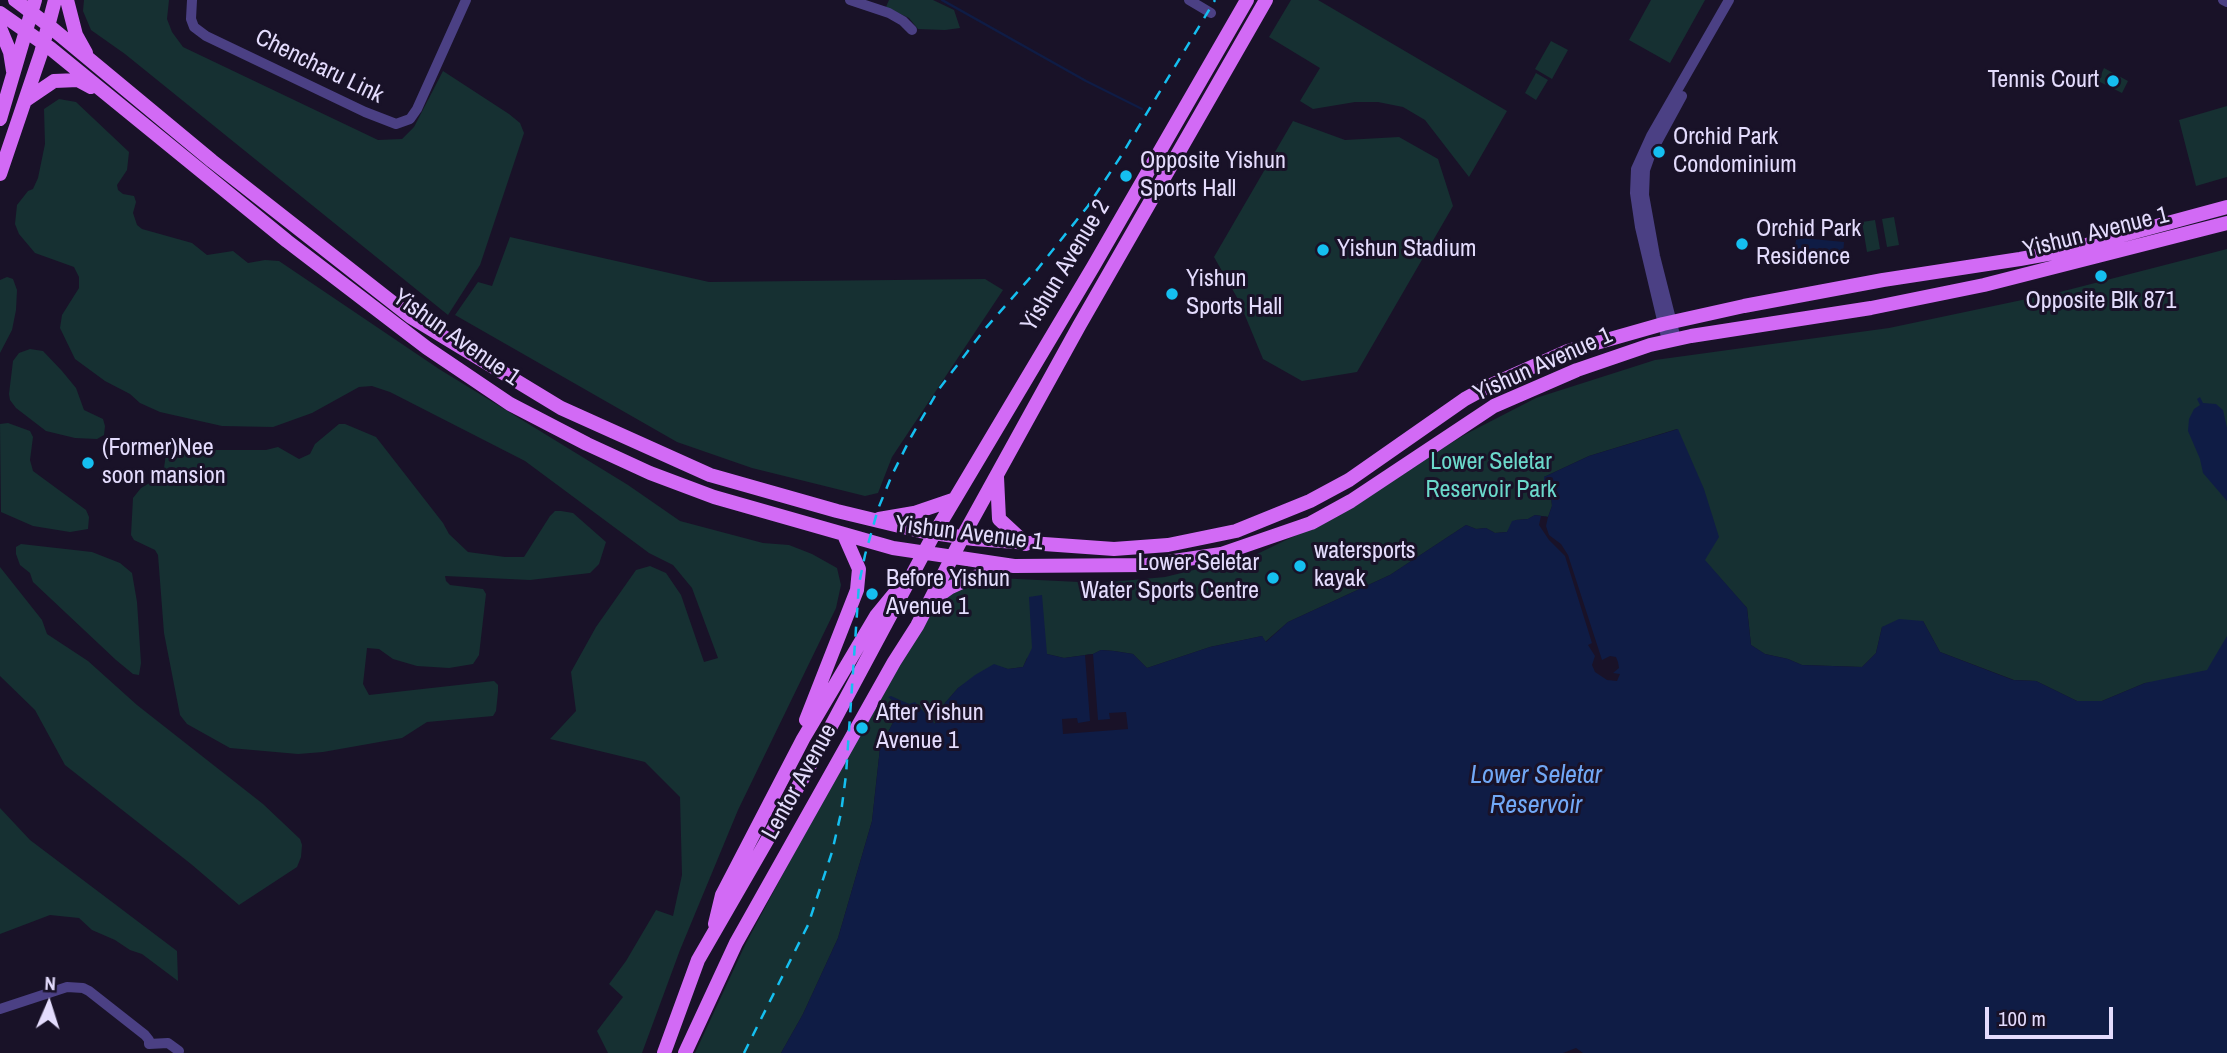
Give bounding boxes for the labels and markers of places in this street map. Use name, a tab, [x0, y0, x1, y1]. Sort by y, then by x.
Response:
place label: Tennis Court	[1987, 67, 2099, 95]
marker: Tennis Court	[2105, 73, 2121, 89]
place label: Orchid Park Condominium	[1673, 124, 1797, 180]
marker: Orchid Park Condominium	[1651, 144, 1667, 160]
place label: Opposite Yishun Sports Hall	[1140, 148, 1286, 204]
marker: Opposite Yishun Sports Hall	[1118, 168, 1134, 184]
place label: Orchid Park Residence	[1756, 216, 1861, 272]
place label: Yishun Stadium	[1337, 236, 1476, 264]
marker: Orchid Park Residence	[1734, 236, 1750, 252]
marker: Yishun Stadium	[1315, 242, 1331, 258]
place label: Yishun Sports Hall	[1186, 266, 1282, 322]
marker: Opposite Blk 871	[2093, 268, 2109, 284]
marker: Yishun Sports Hall	[1164, 286, 1180, 302]
place label: Opposite Blk 871	[2026, 288, 2176, 316]
place label: (Former)Nee soon mansion	[102, 435, 226, 491]
marker: (Former)Nee soon mansion	[80, 455, 96, 471]
place label: watersports kayak	[1314, 538, 1416, 594]
place label: Lower Seletar Water Sports Centre	[1080, 550, 1259, 606]
marker: watersports kayak	[1292, 558, 1308, 574]
place label: Before Yishun Avenue 1	[886, 566, 1010, 622]
marker: Lower Seletar Water Sports Centre	[1265, 570, 1281, 586]
marker: Before Yishun Avenue 1	[864, 586, 880, 602]
place label: After Yishun Avenue 1	[876, 700, 984, 756]
marker: After Yishun Avenue 1	[854, 720, 870, 736]

